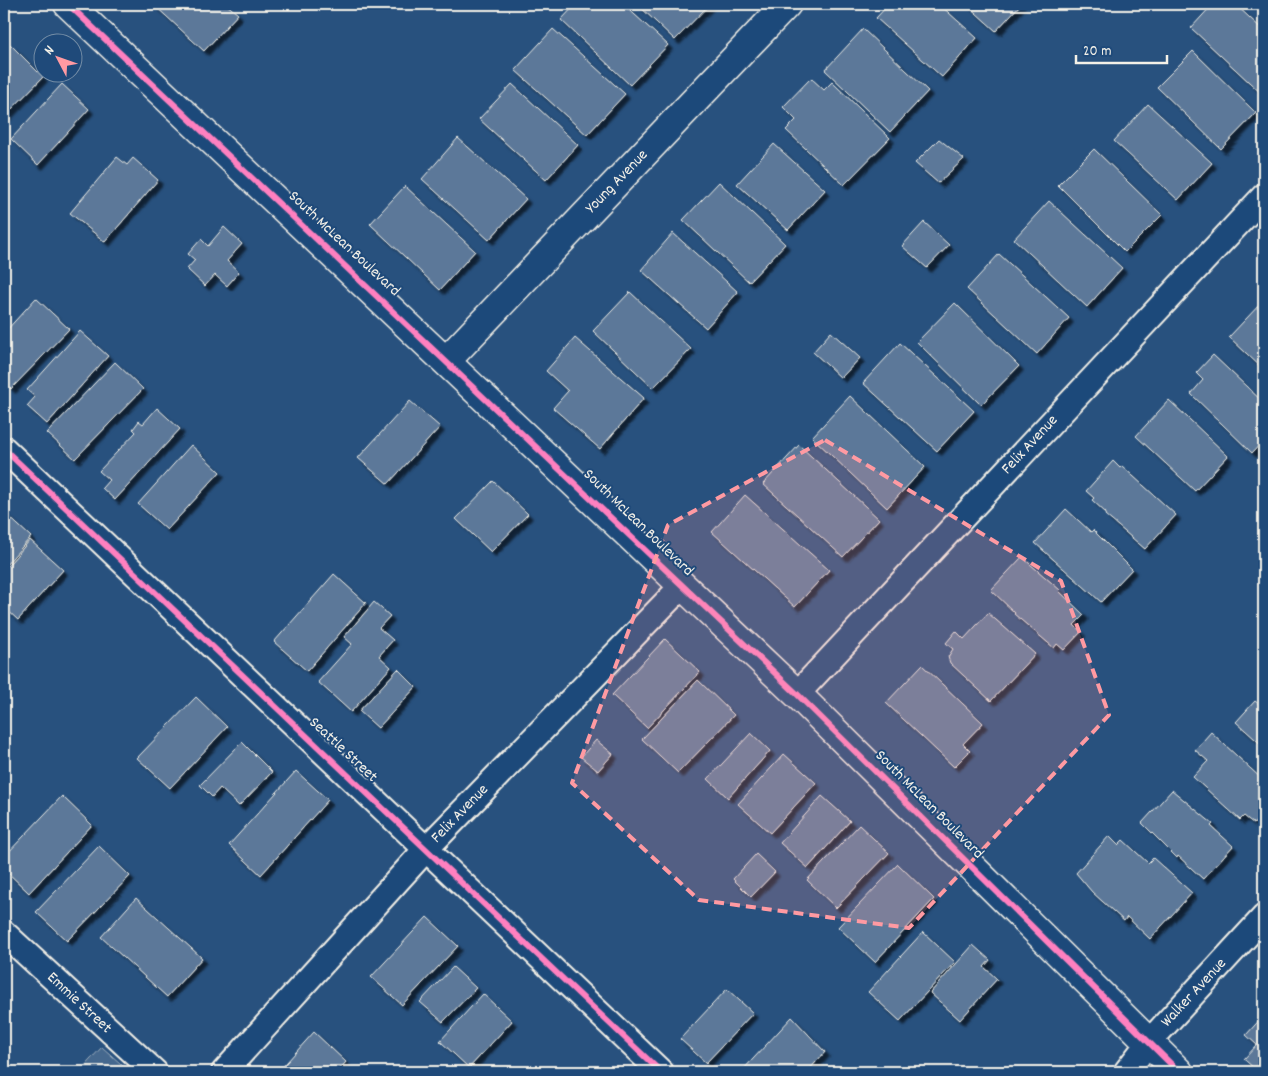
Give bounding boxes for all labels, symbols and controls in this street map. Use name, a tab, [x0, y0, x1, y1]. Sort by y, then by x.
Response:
north arrow	[32, 32, 82, 82]
scale bar	[1076, 32, 1167, 64]
text: 20 m	[1083, 41, 1111, 63]
text: N	[40, 42, 60, 60]
street label: Young Avenue	[580, 145, 654, 219]
street label: South McLean Boulevard	[283, 186, 405, 302]
street label: Felix Avenue	[996, 410, 1064, 480]
street label: South McLean Boulevard	[578, 464, 698, 582]
street label: Seattle Street	[303, 712, 383, 788]
street label: South McLean Boulevard	[869, 745, 989, 865]
street label: Felix Avenue	[426, 779, 494, 849]
street label: Walker Avenue	[1156, 953, 1232, 1033]
street label: Emmie Street	[41, 967, 117, 1039]

